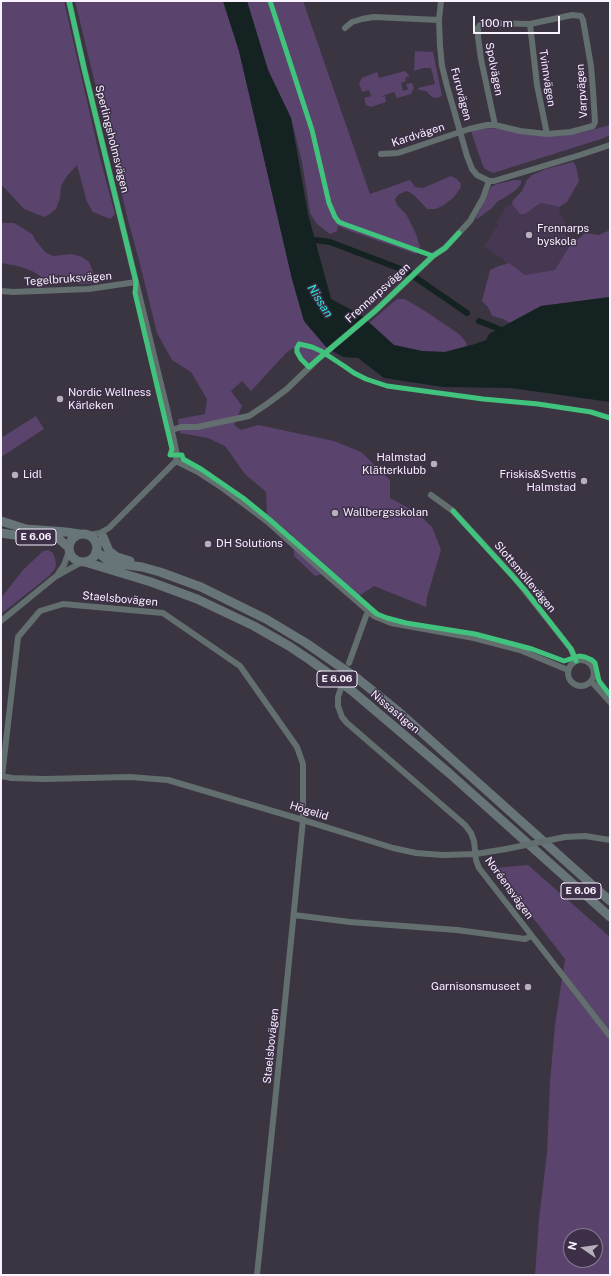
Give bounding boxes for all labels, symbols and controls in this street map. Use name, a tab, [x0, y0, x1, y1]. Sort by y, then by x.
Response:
scale bar	[475, 8, 562, 34]
text: 100 m	[480, 16, 513, 30]
street label: Spolvägen	[482, 41, 506, 97]
street label: Tvinnvägen	[536, 48, 558, 108]
street label: Varpvägen	[574, 63, 590, 119]
street label: Furuvägen	[448, 66, 474, 122]
street label: Sperlingsholmsvägen	[92, 84, 132, 194]
street label: Kardvägen	[390, 120, 446, 150]
place label: Frennarps byskola	[537, 222, 589, 248]
marker: Frennarps byskola	[524, 230, 534, 240]
street label: Frennarpsvägen	[343, 260, 413, 326]
street label: Tegelbruksvägen	[24, 269, 112, 289]
water label: Nissan	[304, 282, 336, 320]
place label: Nordic Wellness Kärleken	[68, 386, 151, 412]
marker: Nordic Wellness Kärleken	[55, 394, 65, 404]
place label: Halmstad Klätterklubb	[362, 451, 426, 477]
marker: Halmstad Klätterklubb	[429, 459, 439, 469]
place label: Lidl	[23, 468, 42, 482]
place label: Friskis&Svettis Halmstad	[499, 468, 576, 494]
marker: Lidl	[10, 470, 20, 480]
marker: Friskis&Svettis Halmstad	[579, 476, 589, 486]
place label: Wallbergsskolan	[343, 506, 428, 520]
marker: Wallbergsskolan	[330, 508, 340, 518]
road number: E 6.06	[16, 529, 56, 545]
place label: DH Solutions	[216, 537, 283, 551]
marker: DH Solutions	[203, 539, 213, 549]
street label: Slottsmöllevägen	[491, 539, 559, 615]
street label: Staelsbovägen	[82, 589, 158, 609]
road number: E 6.06	[317, 671, 357, 687]
street label: Nissastigen	[368, 688, 422, 736]
street label: Högelid	[288, 799, 330, 823]
street label: Noréensvägen	[482, 854, 536, 922]
road number: E 6.06	[561, 883, 601, 899]
place label: Garnisonsmuseet	[431, 980, 520, 994]
marker: Garnisonsmuseet	[523, 982, 533, 992]
street label: Staelsbovägen	[260, 1008, 282, 1084]
north arrow	[563, 1228, 603, 1268]
text: N	[565, 1240, 579, 1251]

